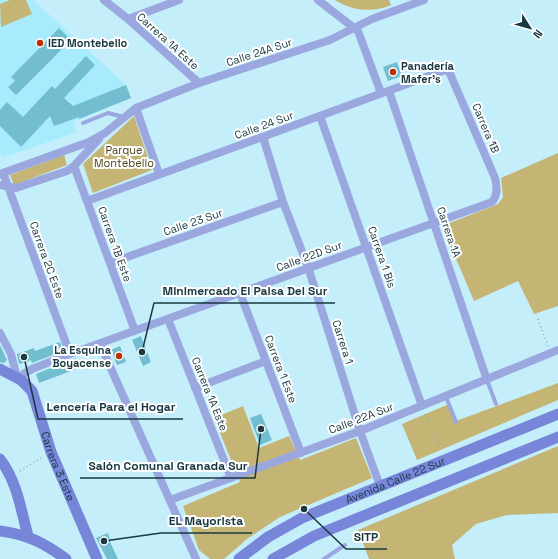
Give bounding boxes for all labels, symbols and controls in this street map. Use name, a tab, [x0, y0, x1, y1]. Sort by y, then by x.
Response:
north arrow	[510, 8, 550, 48]
street label: Carrera 1A Este	[134, 10, 202, 72]
text: N	[530, 27, 546, 41]
street label: Calle 24A Sur	[224, 35, 294, 69]
place label: IED Montebello	[48, 36, 128, 50]
marker: IED Montebello	[35, 38, 45, 48]
place label: Panadería Mafer's	[401, 59, 455, 86]
marker: Panadería Mafer's	[388, 67, 398, 77]
street label: Carrera 1B	[469, 101, 503, 155]
street label: Calle 24 Sur	[233, 108, 295, 142]
park label: Parque Montebello	[94, 143, 154, 170]
street label: Carrera 1B Este	[95, 204, 135, 284]
street label: Calle 23 Sur	[162, 205, 224, 239]
street label: Carrera 1A	[434, 205, 464, 259]
street label: Carrera 2C Este	[27, 220, 67, 300]
street label: Carrera 1 Bis	[365, 224, 399, 290]
street label: Calle 22D Sur	[274, 238, 344, 274]
callout: Minimercado El Paisa Del Sur	[154, 279, 335, 303]
text: Minimercado El Paisa Del Sur	[163, 283, 328, 299]
street label: Carrera 1	[329, 318, 357, 366]
street label: Carrera 1 Este	[262, 333, 300, 405]
place label: La Esquina Boyacense	[52, 343, 112, 370]
marker: La Esquina Boyacense	[114, 351, 124, 361]
street label: Carrera 1A Este	[189, 355, 231, 433]
callout: Lencería Para el Hogar	[38, 395, 183, 419]
text: Lencería Para el Hogar	[46, 399, 176, 415]
street label: Calle 22A Sur	[326, 399, 396, 437]
street label: Carrera 3 Este	[38, 430, 78, 503]
callout: Salón Comunal Granada Sur	[80, 454, 255, 478]
street label: Avenida Calle 22 Sur	[343, 454, 447, 507]
text: Salón Comunal Granada Sur	[88, 458, 248, 474]
callout: EL Mayorista	[161, 509, 252, 533]
text: EL Mayorista	[169, 513, 243, 529]
callout: SITP	[346, 525, 387, 549]
text: SITP	[354, 529, 378, 545]

